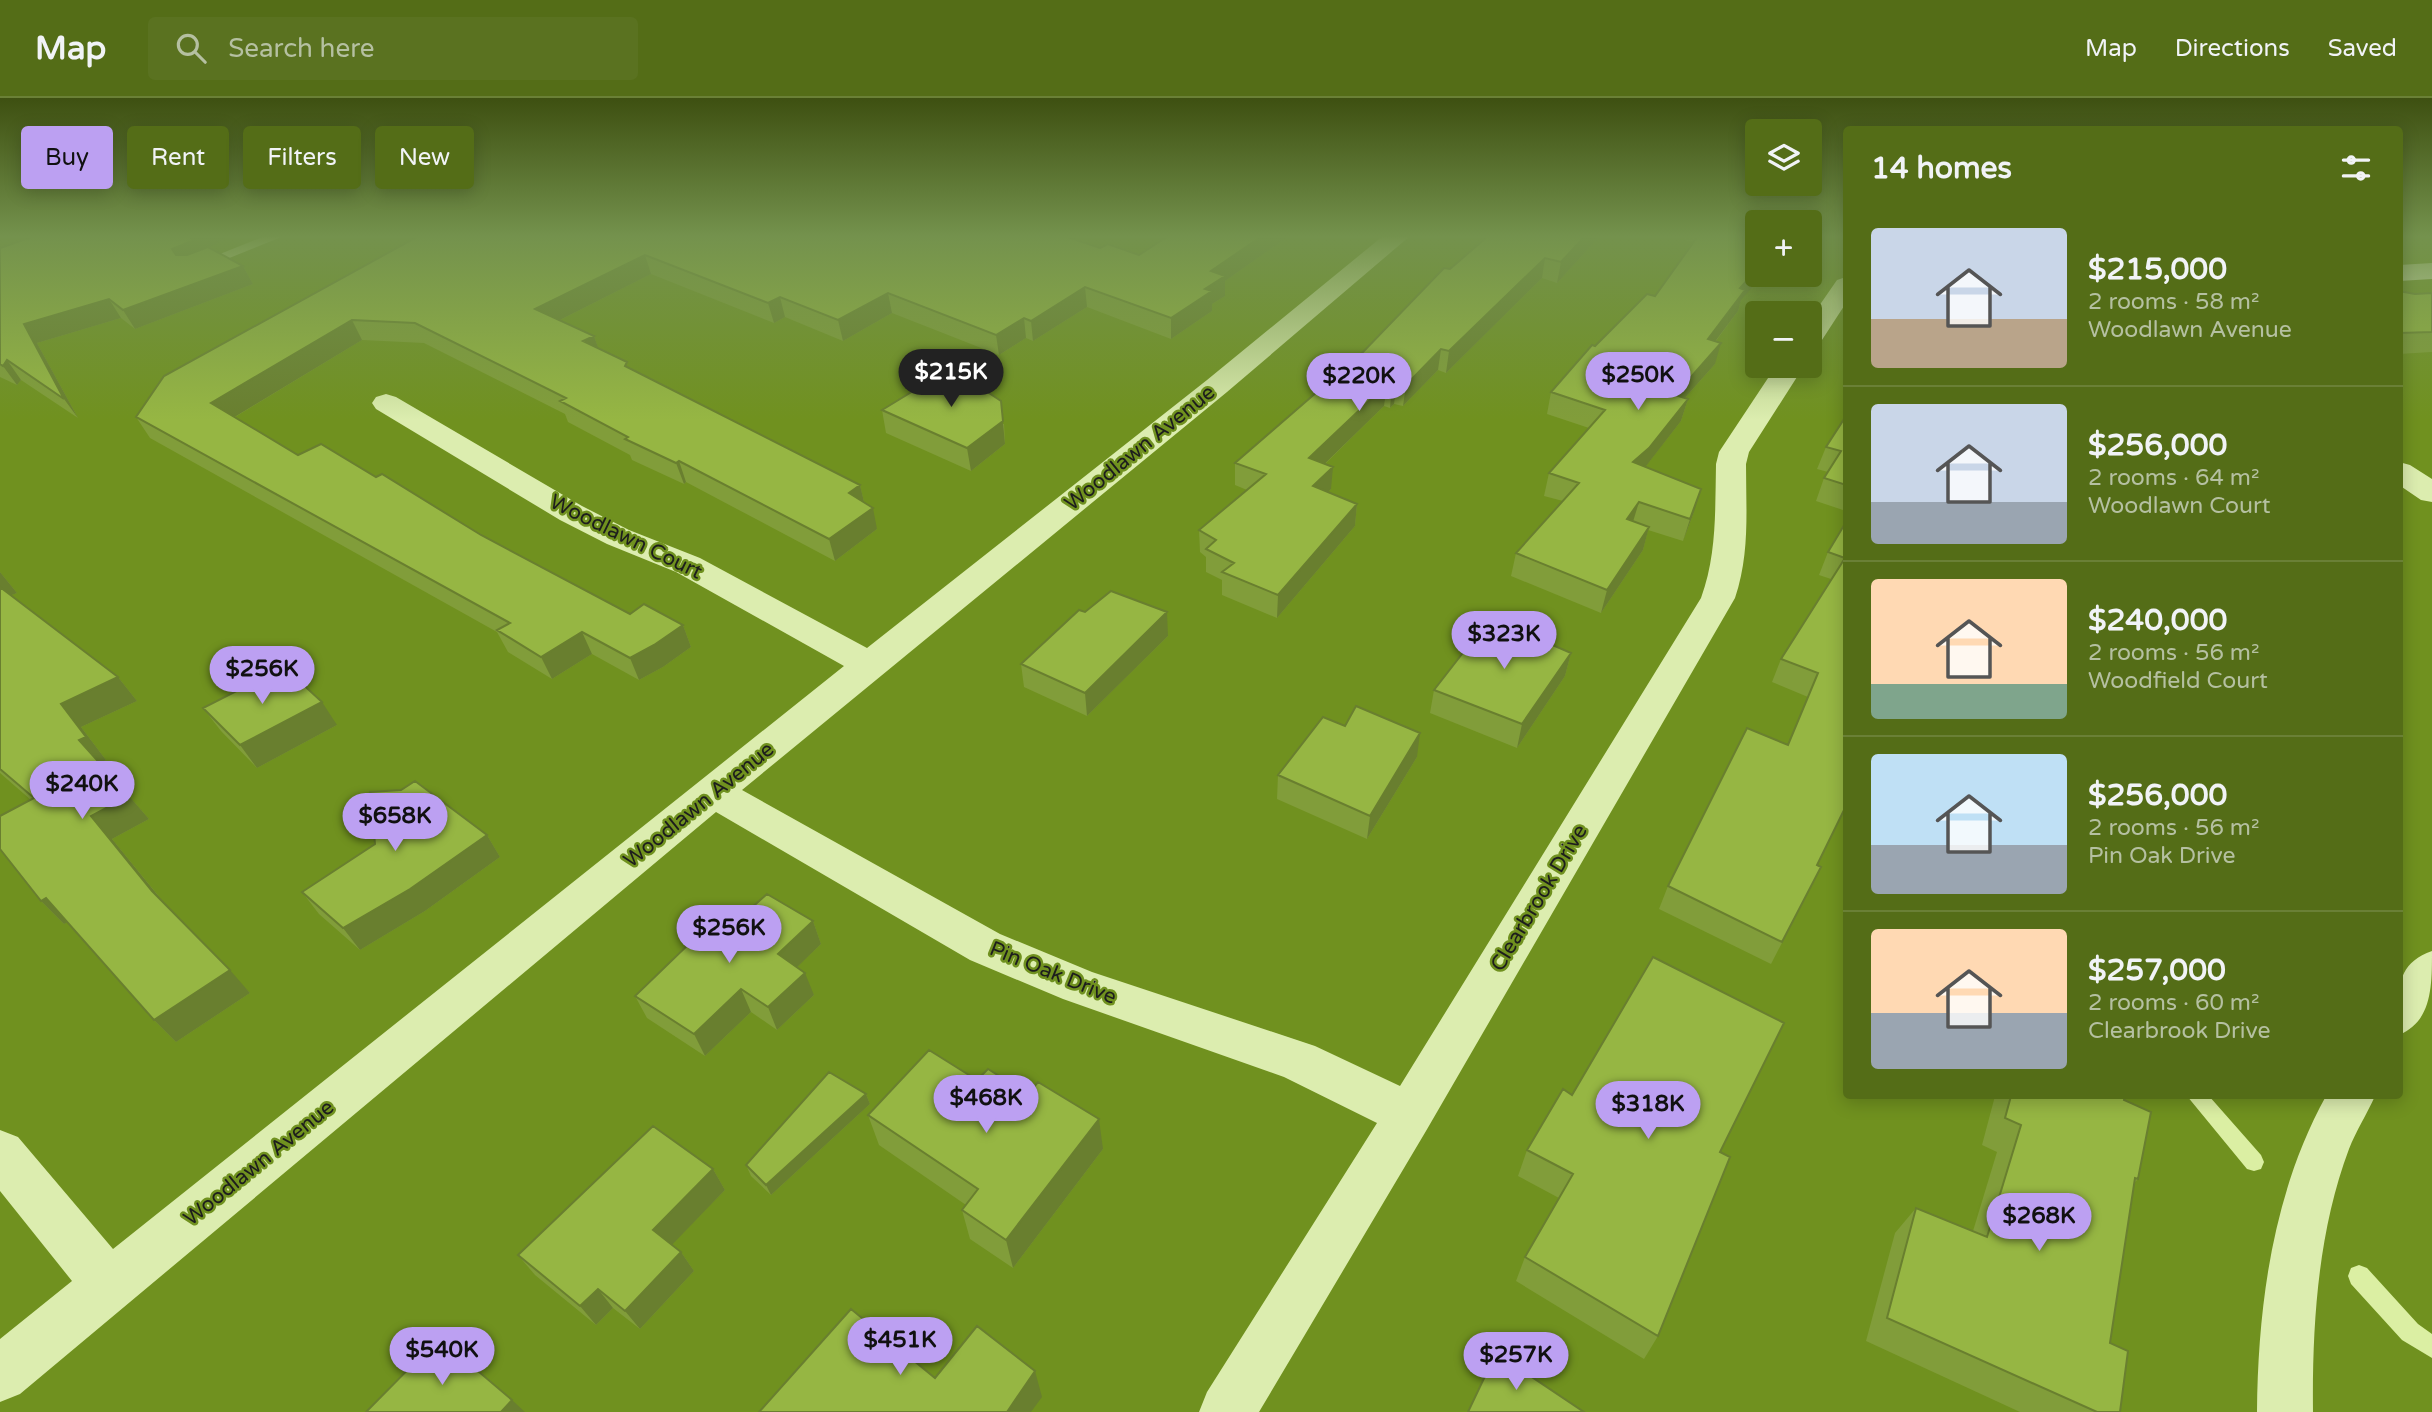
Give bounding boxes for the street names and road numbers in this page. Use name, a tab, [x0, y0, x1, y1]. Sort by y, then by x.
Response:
street label: Woodlawn Avenue	[1060, 380, 1220, 516]
street label: Woodlawn Court	[546, 489, 706, 585]
street label: Woodlawn Avenue	[619, 737, 779, 873]
street label: Clearbrook Drive	[1485, 820, 1593, 976]
street label: Pin Oak Drive	[986, 936, 1120, 1010]
street label: Woodlawn Avenue	[179, 1095, 339, 1231]

